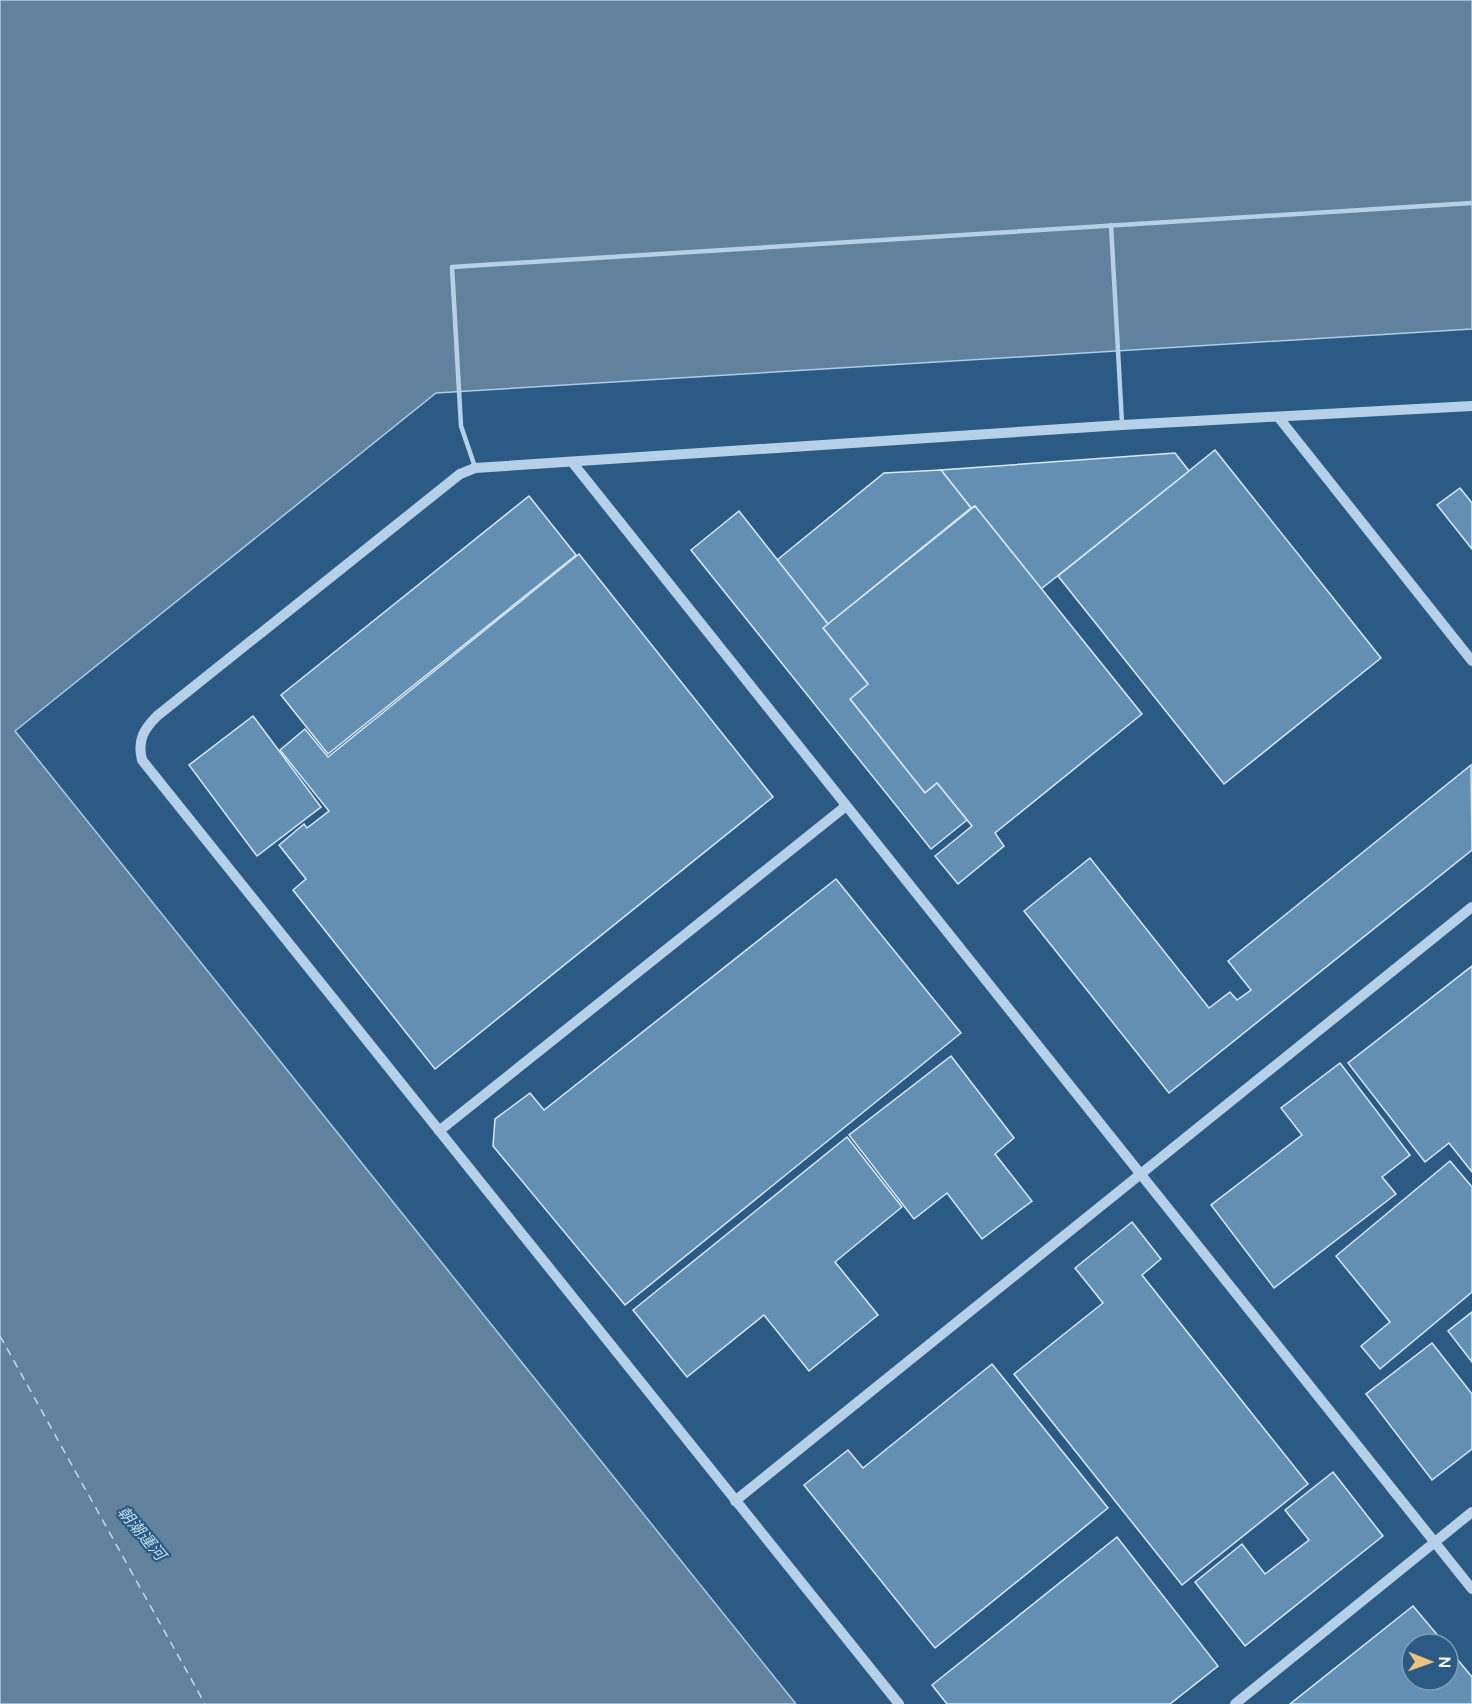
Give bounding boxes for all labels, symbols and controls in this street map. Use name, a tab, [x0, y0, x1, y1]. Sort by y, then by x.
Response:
water label: 朝潮運河	[113, 1501, 173, 1567]
north arrow	[1400, 1632, 1460, 1692]
text: N	[1434, 1656, 1456, 1668]

